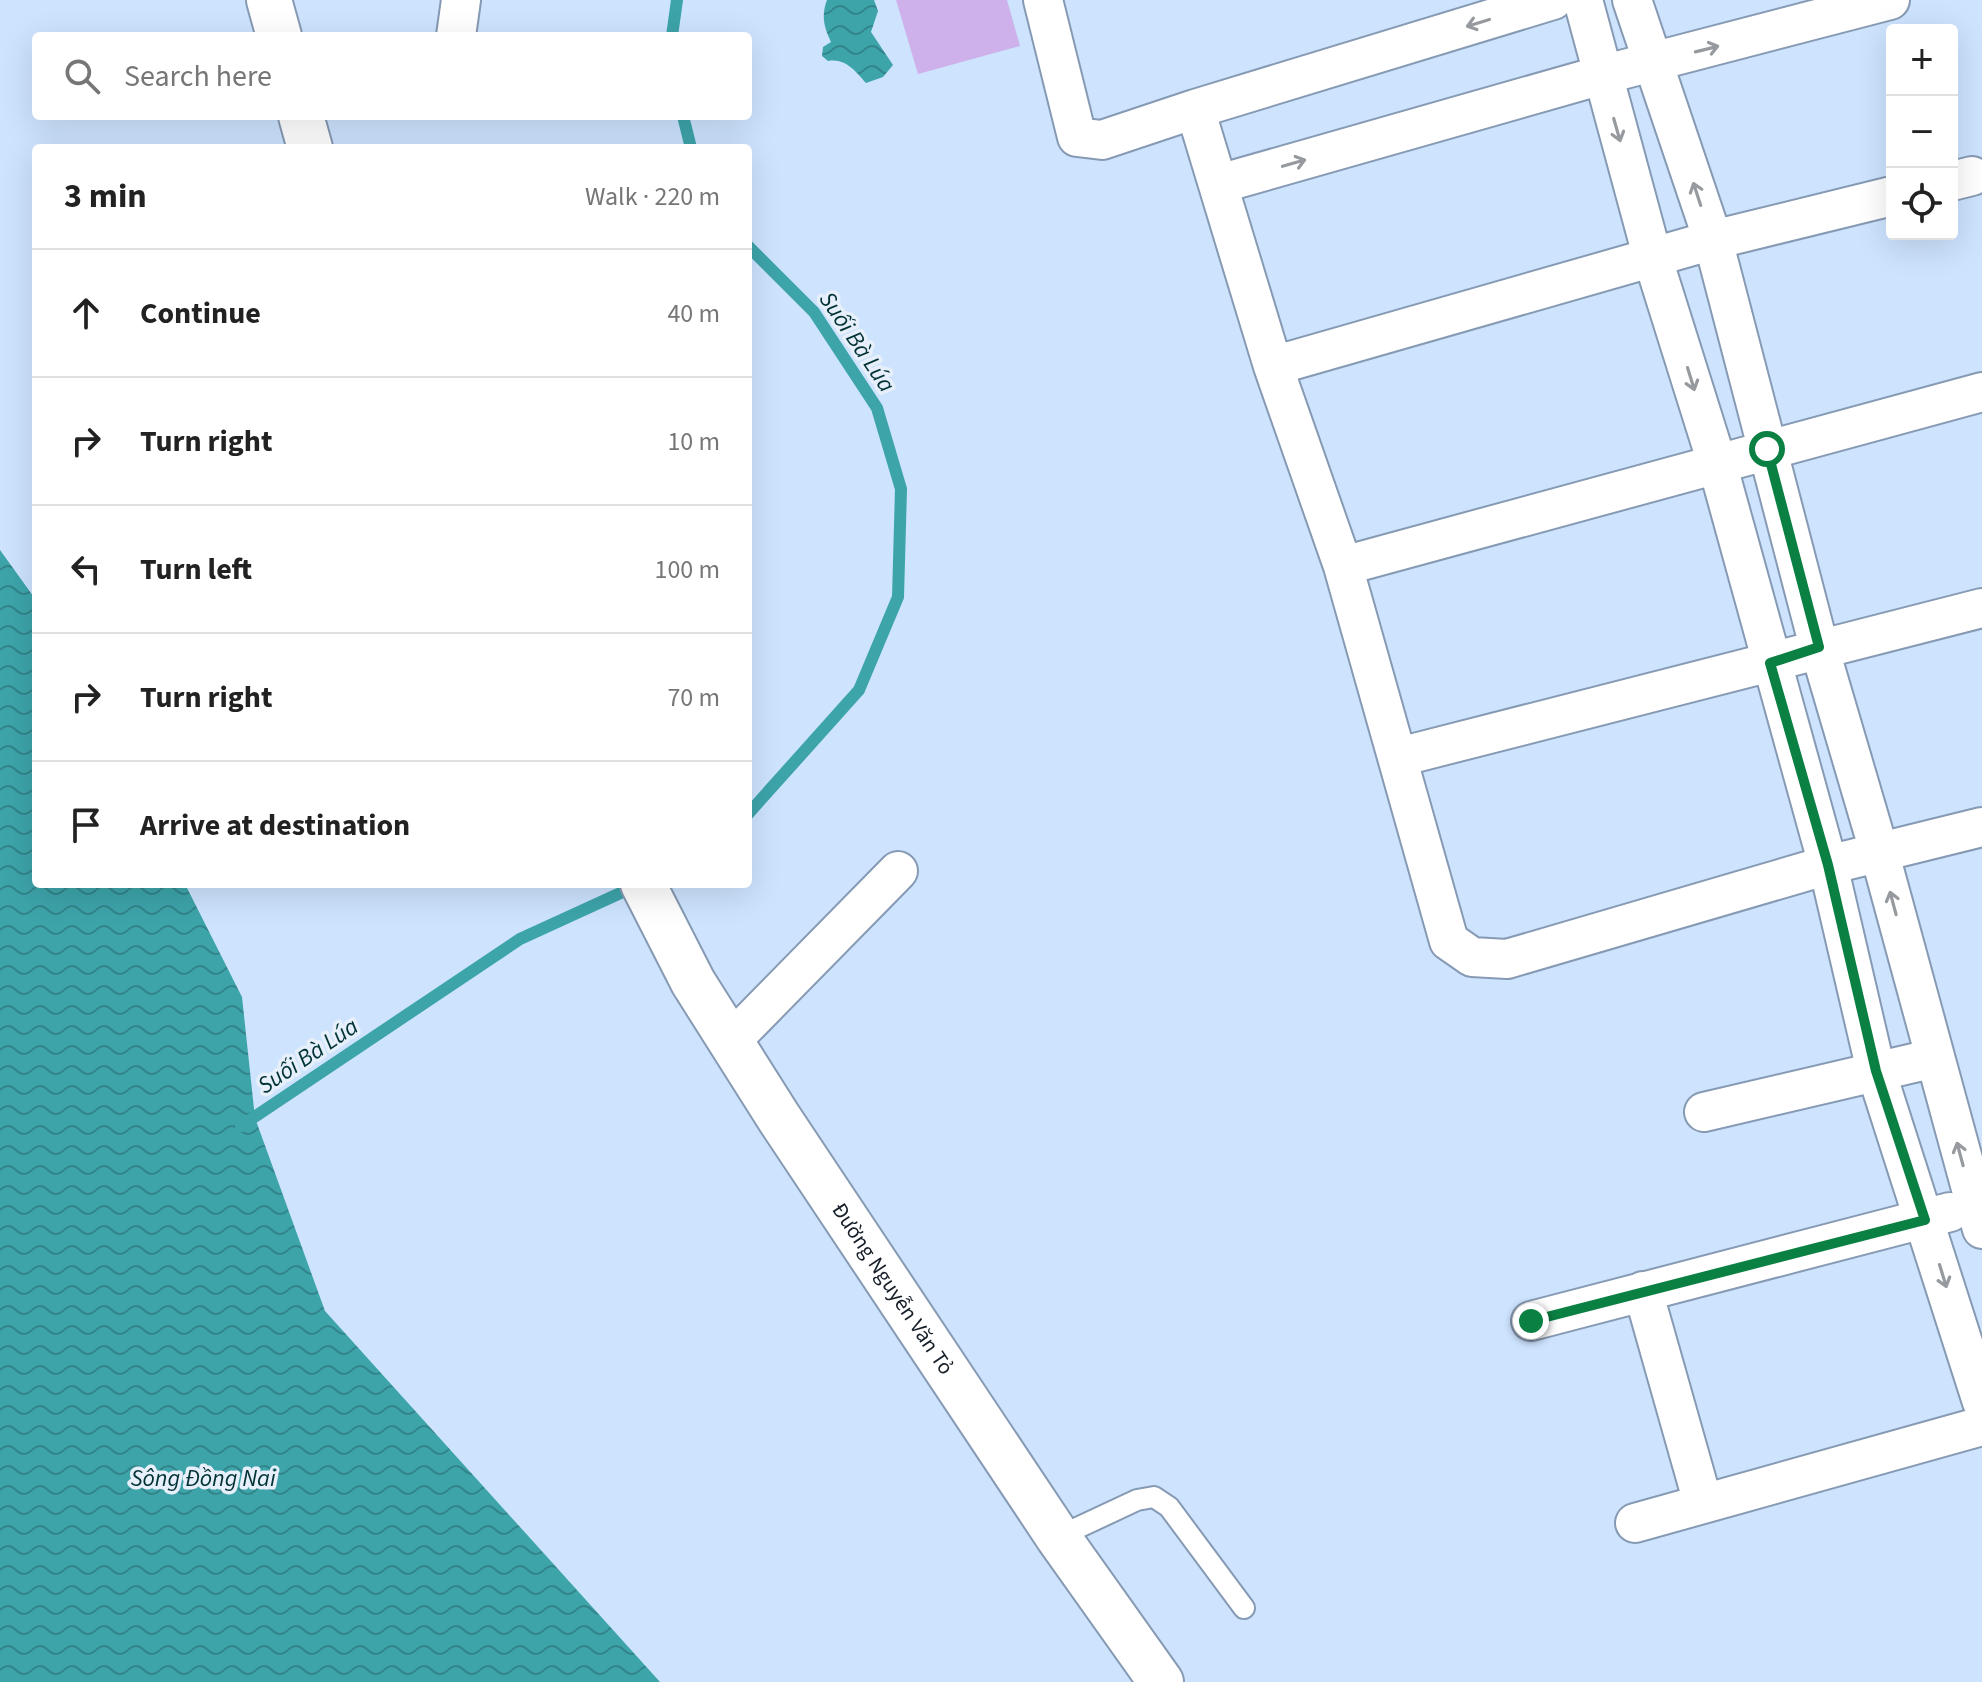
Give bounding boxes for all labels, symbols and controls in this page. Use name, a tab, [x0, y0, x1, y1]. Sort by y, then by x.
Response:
one-way arrow	[1466, 16, 1492, 31]
map controls	[1886, 24, 1958, 240]
button: +	[1886, 24, 1958, 96]
search box	[32, 32, 752, 120]
one-way arrow	[1693, 40, 1719, 55]
icon: search	[60, 54, 104, 98]
text: Search here	[124, 55, 272, 98]
button: −	[1886, 96, 1958, 168]
one-way arrow	[1610, 116, 1625, 142]
one-way arrow	[1281, 155, 1307, 170]
button: locate	[1886, 168, 1958, 240]
text: 3 min	[64, 172, 147, 221]
text: Walk · 220 m	[585, 178, 720, 215]
one-way arrow	[1689, 181, 1704, 206]
water label: Suối Bà Lúa	[810, 285, 904, 400]
icon: ahead	[64, 291, 108, 335]
text: Continue	[140, 292, 261, 335]
text: 40 m	[667, 295, 720, 332]
one-way arrow	[1685, 366, 1699, 391]
icon: right	[64, 419, 108, 463]
text: Turn right	[140, 420, 272, 463]
text: 10 m	[667, 423, 720, 460]
route start	[1749, 431, 1785, 467]
icon: left	[64, 547, 108, 591]
text: Turn left	[140, 548, 252, 591]
text: 100 m	[654, 551, 720, 588]
icon: right	[64, 675, 108, 719]
text: Turn right	[140, 676, 272, 719]
text: 70 m	[667, 679, 720, 716]
icon: arrive	[64, 803, 108, 847]
text: Arrive at destination	[140, 804, 410, 847]
one-way arrow	[1885, 890, 1900, 916]
water label: Suối Bà Lúa	[251, 1009, 366, 1103]
one-way arrow	[1952, 1142, 1967, 1168]
street label: Đường Nguyễn Văn Tỏ	[824, 1196, 962, 1381]
one-way arrow	[1936, 1263, 1951, 1288]
route end	[1513, 1303, 1549, 1339]
water label: Sông Đồng Nai	[130, 1461, 276, 1496]

